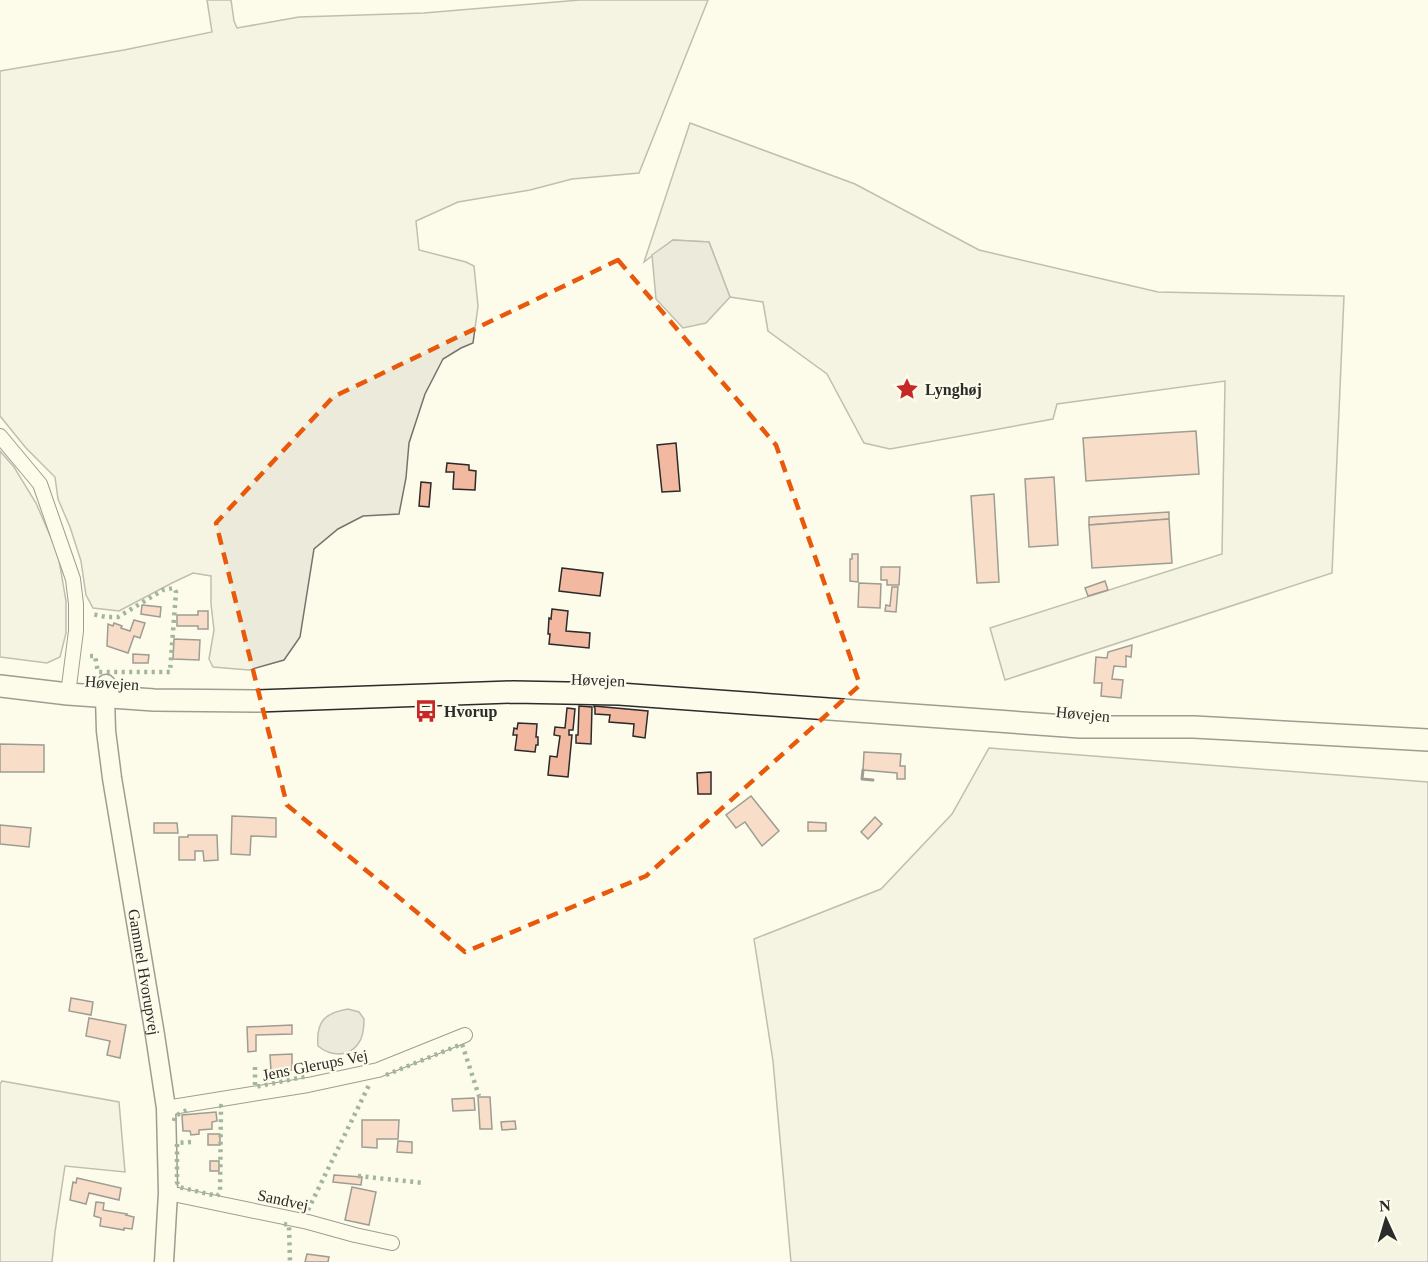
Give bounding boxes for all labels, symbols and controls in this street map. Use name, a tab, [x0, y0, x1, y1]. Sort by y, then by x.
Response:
place icon: Lynghøj	[894, 376, 920, 402]
place label: Lynghøj	[925, 381, 982, 399]
street label: Høvejen	[571, 671, 625, 690]
street label: Høvejen	[84, 673, 140, 694]
bus stop icon: Hvorup	[413, 698, 439, 724]
place label: Hvorup	[444, 703, 497, 721]
street label: Høvejen	[1055, 703, 1111, 726]
street label: Gammel Hvorupvej	[126, 908, 163, 1036]
street label: Jens Glerups Vej	[261, 1046, 369, 1085]
street label: Sandvej	[256, 1186, 310, 1215]
north arrow	[1356, 1190, 1416, 1250]
text: N	[1379, 1197, 1392, 1214]

